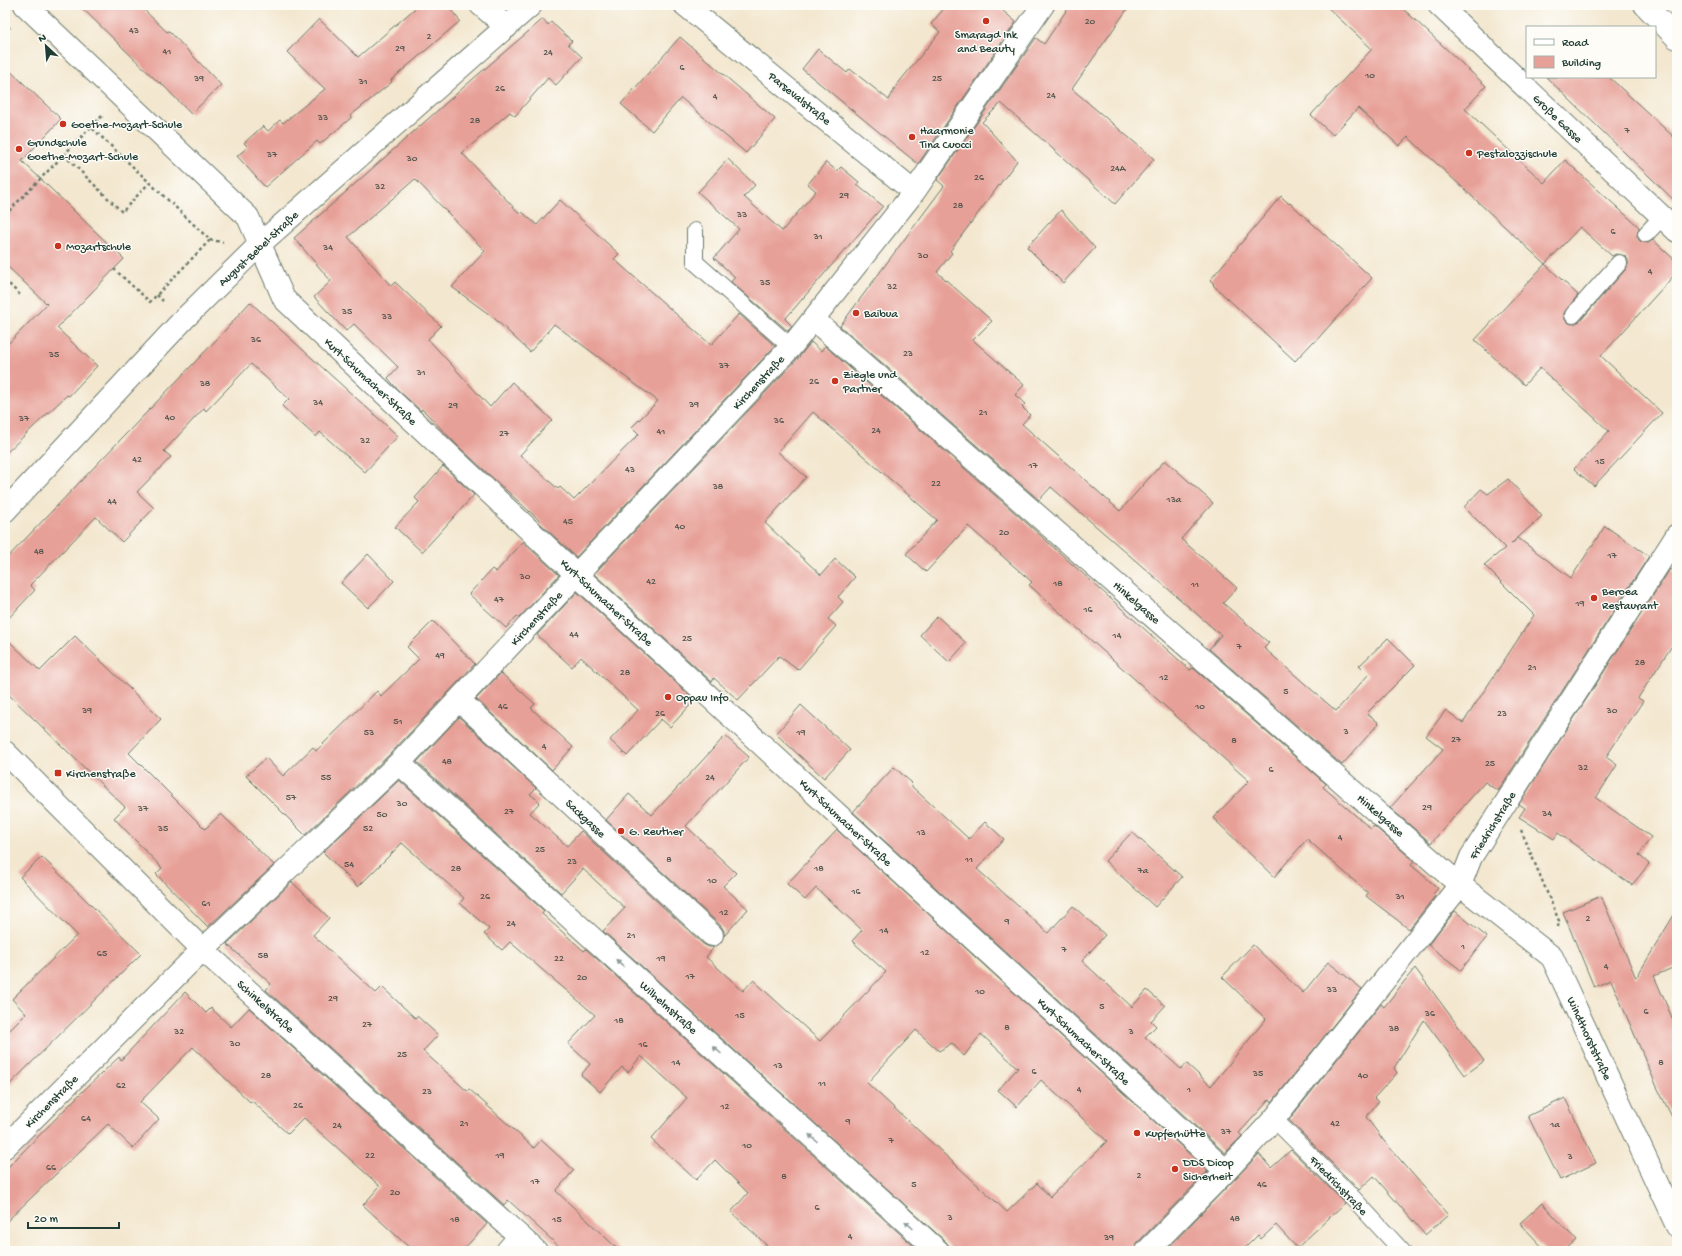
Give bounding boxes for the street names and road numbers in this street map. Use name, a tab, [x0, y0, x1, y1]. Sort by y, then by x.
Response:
street label: Parsevalstraße	[764, 69, 833, 130]
street label: Große Gasse	[1529, 92, 1585, 147]
street label: August-Bebel-Straße	[216, 208, 303, 290]
street label: Kurt-Schumacher-Straße	[320, 336, 419, 430]
street label: Kirchenstraße	[731, 353, 789, 414]
street label: Kurt-Schumacher-Straße	[556, 557, 655, 651]
street label: Hinkelgasse	[1109, 579, 1163, 628]
street label: Kirchenstraße	[509, 589, 567, 650]
street label: Kurt-Schumacher-Straße	[795, 777, 894, 871]
street label: Friedrichstraße	[1467, 789, 1521, 863]
street label: Hinkelgasse	[1353, 792, 1407, 841]
street label: Sackgasse	[562, 797, 608, 842]
street label: Schinkelstraße	[233, 978, 297, 1037]
street label: Wilhelmstraße	[636, 979, 700, 1039]
street label: Windthorststraße	[1563, 995, 1614, 1083]
street label: Kurt-Schumacher-Straße	[1033, 996, 1132, 1090]
street label: Kirchenstraße	[23, 1072, 83, 1132]
street label: Friedrichstraße	[1305, 1153, 1370, 1220]

